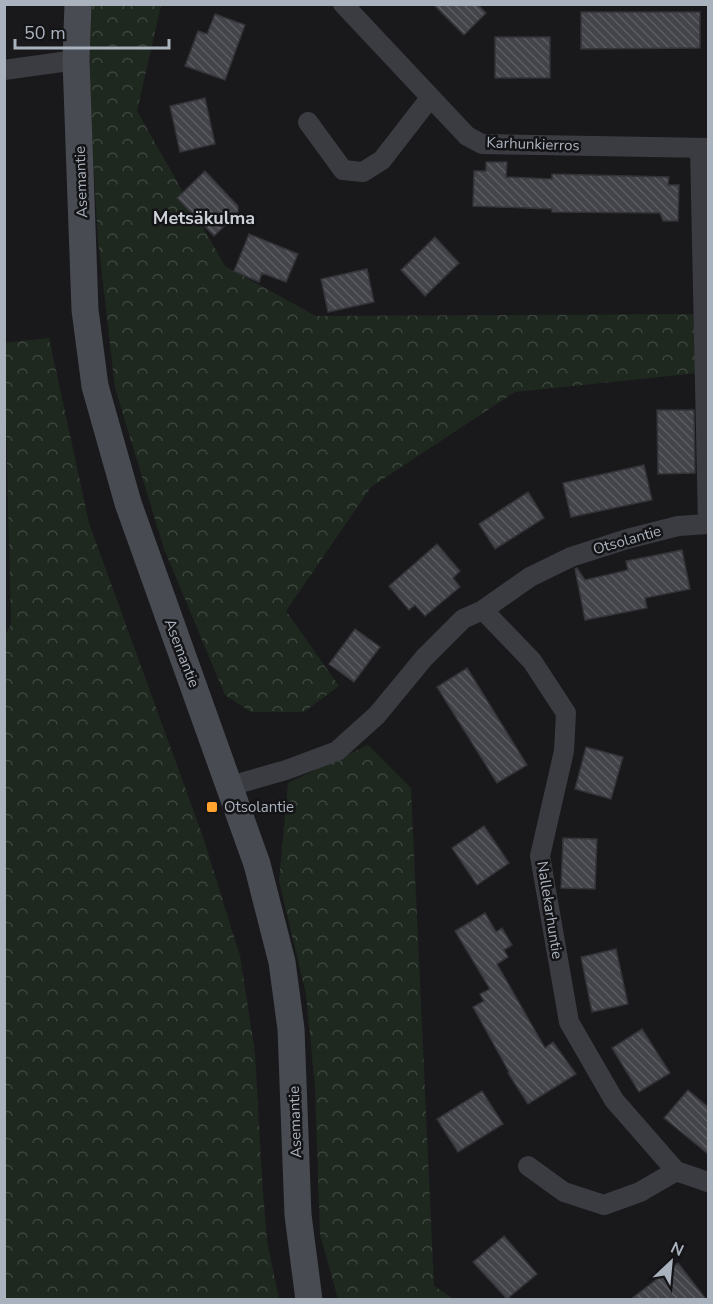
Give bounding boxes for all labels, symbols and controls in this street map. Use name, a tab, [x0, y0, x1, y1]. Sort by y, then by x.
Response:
scale bar	[15, 12, 170, 50]
text: 50 m	[24, 21, 66, 45]
street label: Karhunkierros	[486, 132, 580, 156]
street label: Asemantie	[70, 146, 92, 218]
district label: Metsäkulma	[153, 206, 255, 230]
street label: Otsolantie	[591, 521, 663, 559]
street label: Asemantie	[160, 616, 204, 690]
place label: Otsolantie	[224, 797, 294, 817]
marker: Otsolantie	[205, 800, 219, 814]
street label: Nallekarhuntie	[532, 860, 568, 960]
street label: Asemantie	[284, 1086, 306, 1158]
north arrow	[641, 1232, 701, 1292]
text: N	[667, 1237, 687, 1262]

